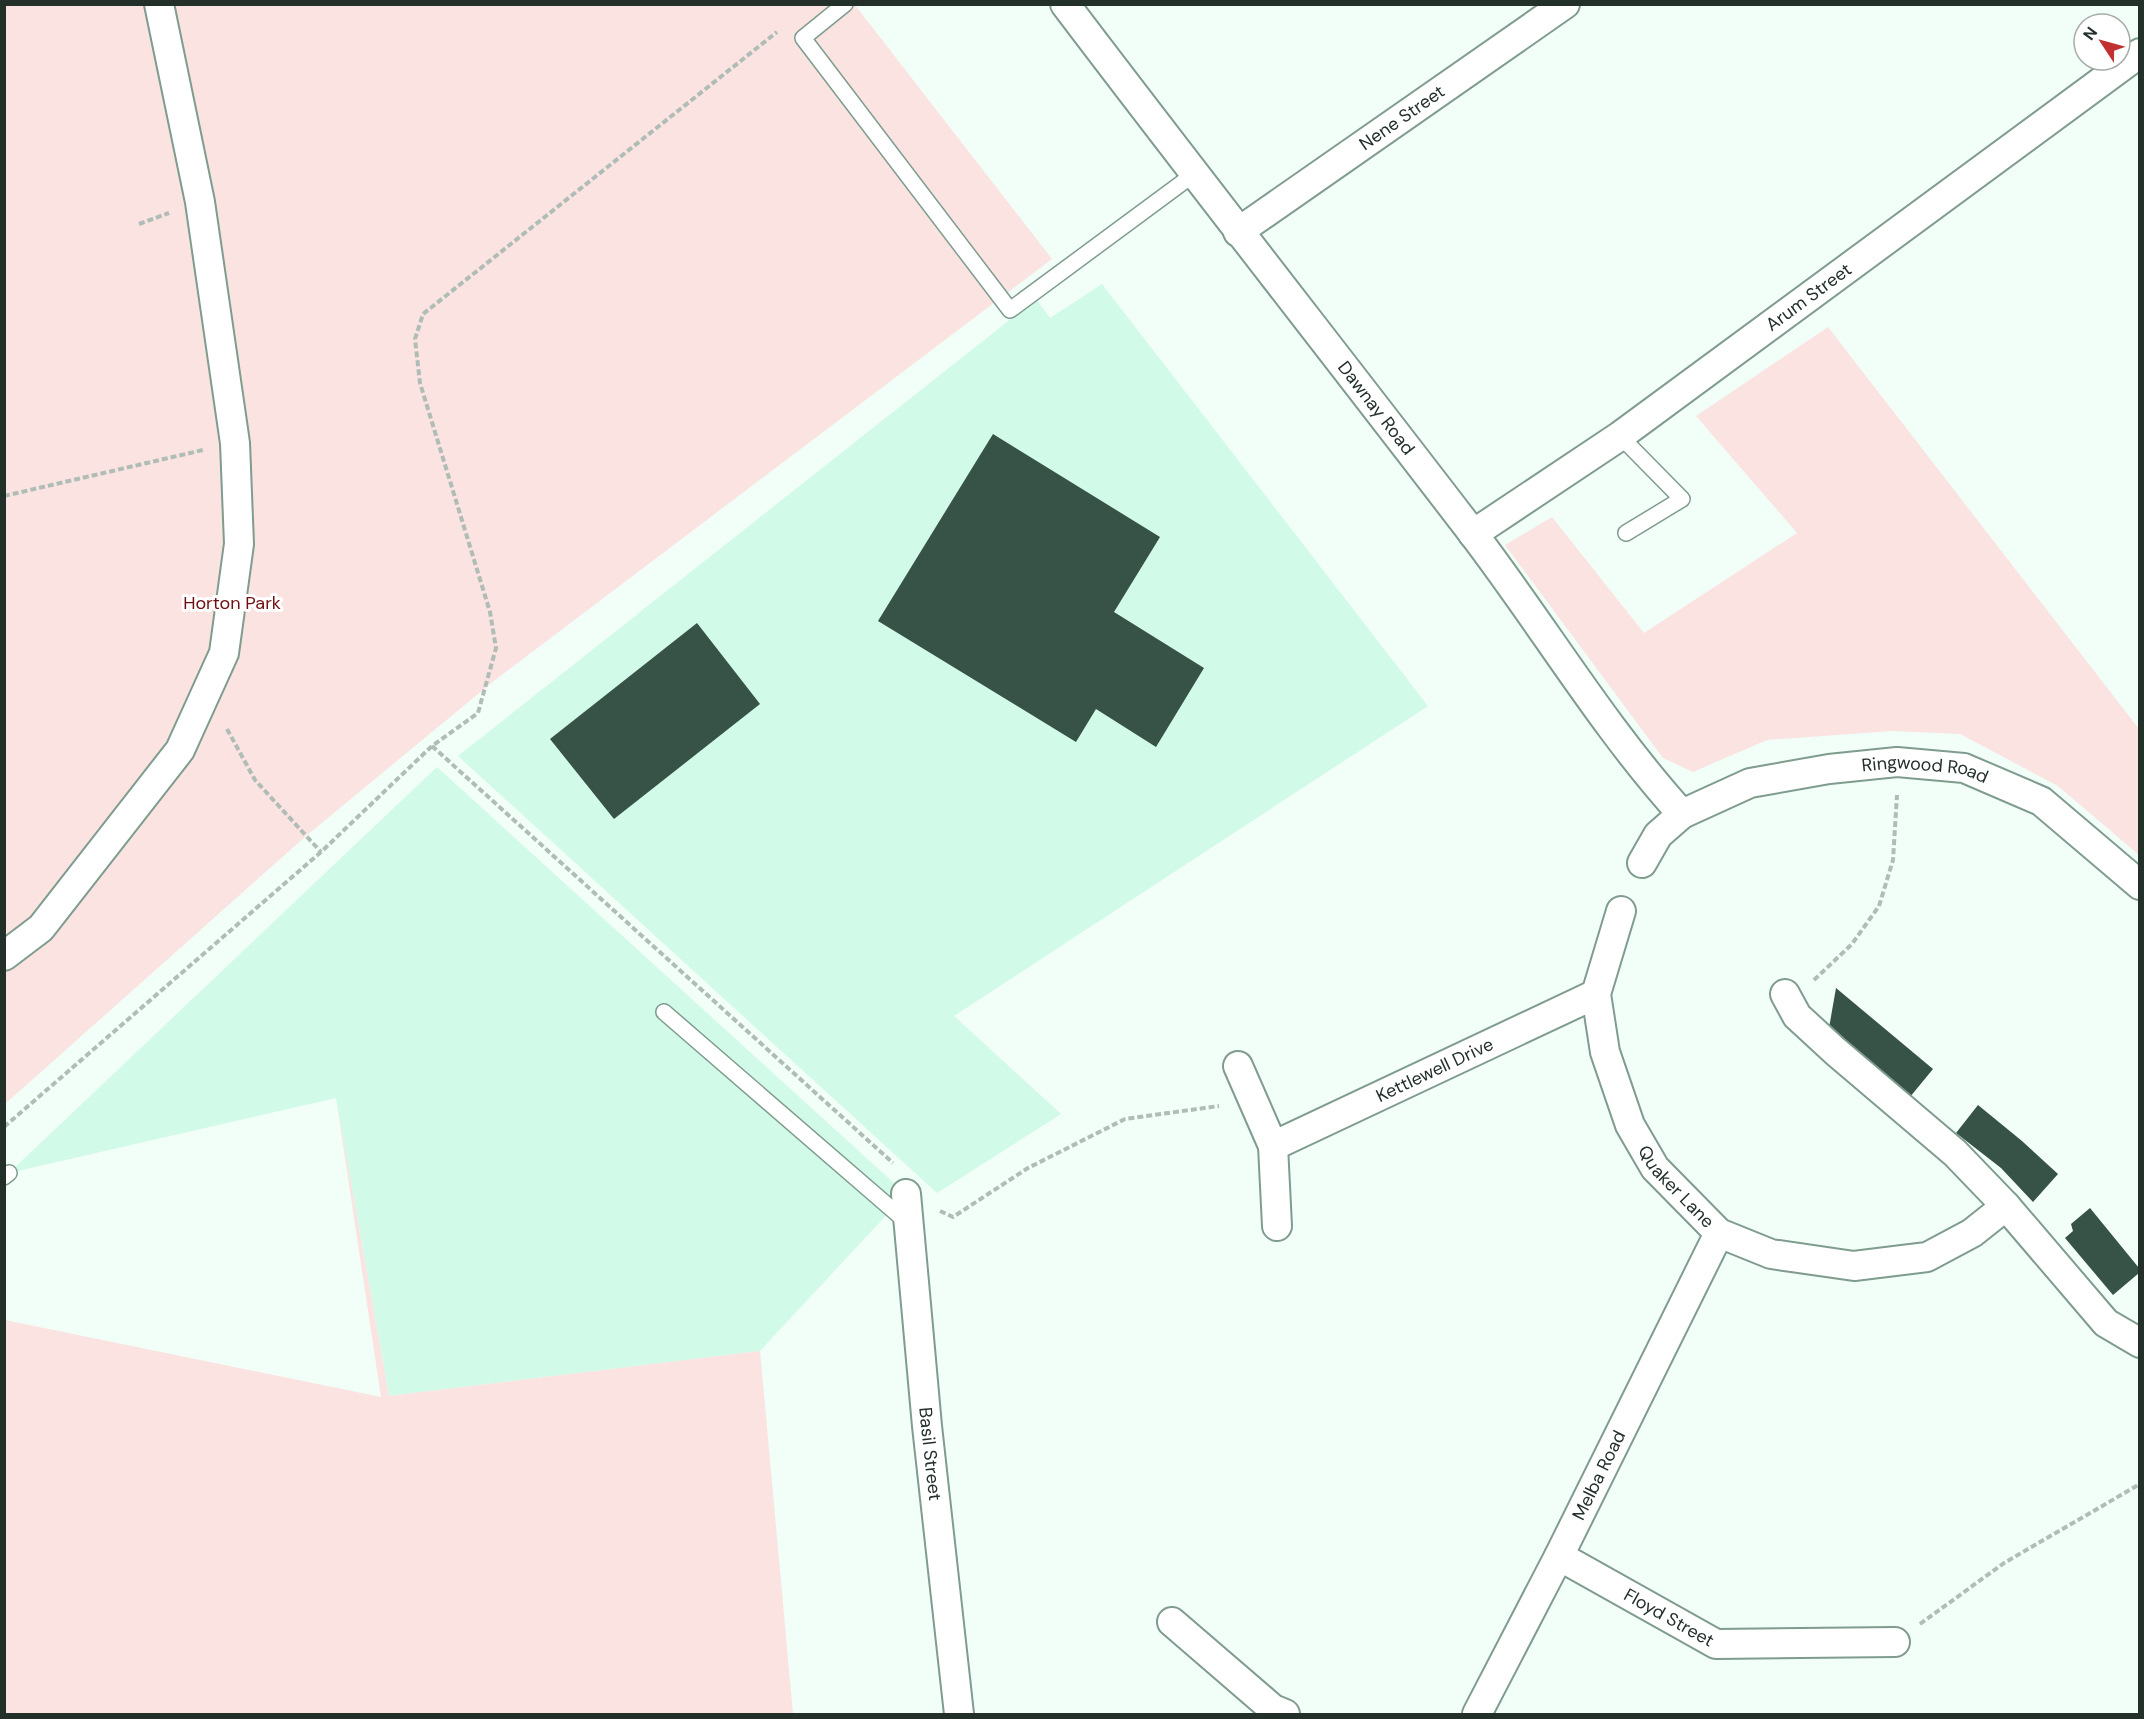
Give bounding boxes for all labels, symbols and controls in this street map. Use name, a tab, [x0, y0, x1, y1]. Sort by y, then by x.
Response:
north arrow	[2072, 12, 2132, 72]
text: N	[2078, 23, 2102, 44]
street label: Nene Street	[1355, 79, 1450, 156]
street label: Arum Street	[1761, 257, 1856, 337]
street label: Dawnay Road	[1332, 356, 1420, 460]
park label: Horton Park	[183, 591, 281, 615]
street label: Ringwood Road	[1860, 750, 1992, 789]
street label: Kettlewell Drive	[1372, 1032, 1497, 1108]
street label: Quaker Lane	[1632, 1141, 1720, 1233]
street label: Basil Street	[913, 1406, 947, 1502]
street label: Melba Road	[1567, 1426, 1631, 1524]
street label: Floyd Street	[1619, 1583, 1718, 1653]

